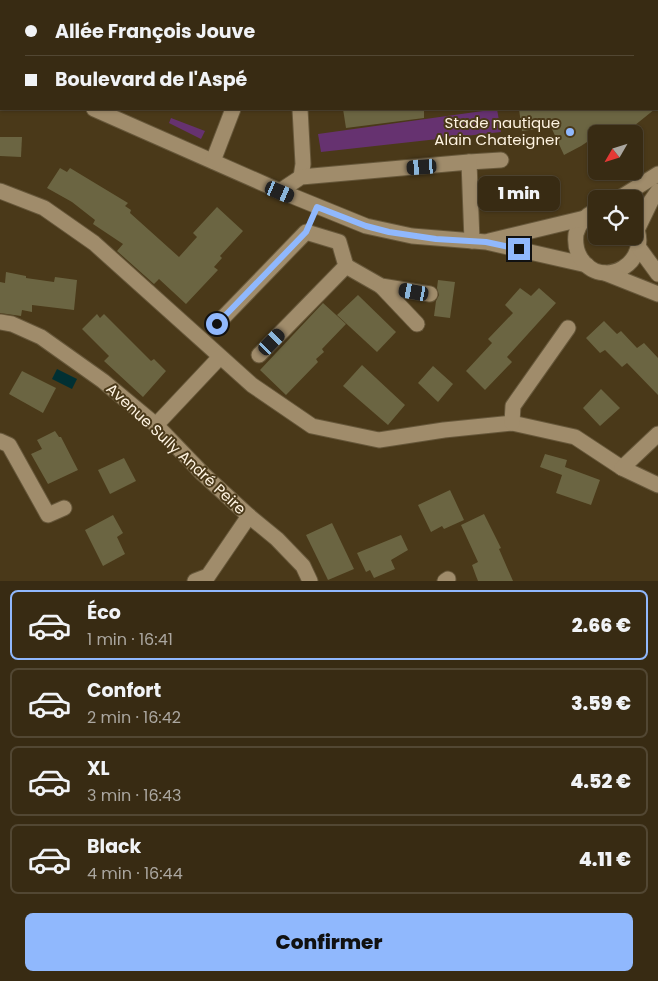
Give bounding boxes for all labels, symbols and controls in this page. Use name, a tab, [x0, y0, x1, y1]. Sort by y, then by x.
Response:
text: Allée François Jouve	[55, 18, 255, 45]
text: Boulevard de l'Aspé	[55, 66, 247, 93]
place label: Stade nautique Alain Chateigner	[434, 112, 560, 150]
north arrow	[588, 125, 642, 180]
map controls	[588, 125, 643, 245]
marker: Stade nautique Alain Chateigner	[564, 126, 576, 138]
car	[406, 158, 437, 176]
callout: 1 min	[478, 176, 560, 212]
car	[263, 179, 296, 205]
text: 1 min	[498, 182, 540, 205]
button: locate	[588, 190, 643, 245]
route end	[508, 238, 530, 260]
car	[397, 282, 430, 302]
route start	[206, 313, 228, 335]
car	[256, 326, 287, 358]
street label: Avenue Sully André Peire	[102, 378, 251, 519]
text: Éco	[87, 599, 121, 626]
icon: car	[27, 603, 72, 648]
text: 2.66 €	[572, 612, 631, 639]
text: 1 min · 16:41	[87, 628, 173, 651]
text: Confort	[87, 677, 161, 704]
icon: car	[27, 681, 72, 726]
text: 3.59 €	[571, 690, 631, 717]
text: 2 min · 16:42	[87, 706, 181, 729]
text: XL	[87, 755, 110, 782]
icon: car	[27, 759, 72, 804]
text: 4.52 €	[570, 768, 631, 795]
text: 3 min · 16:43	[87, 784, 181, 807]
text: Black	[87, 833, 141, 860]
icon: car	[27, 837, 72, 882]
text: 4.11 €	[579, 846, 631, 873]
text: 4 min · 16:44	[87, 862, 183, 885]
button: Confirmer	[25, 913, 633, 971]

